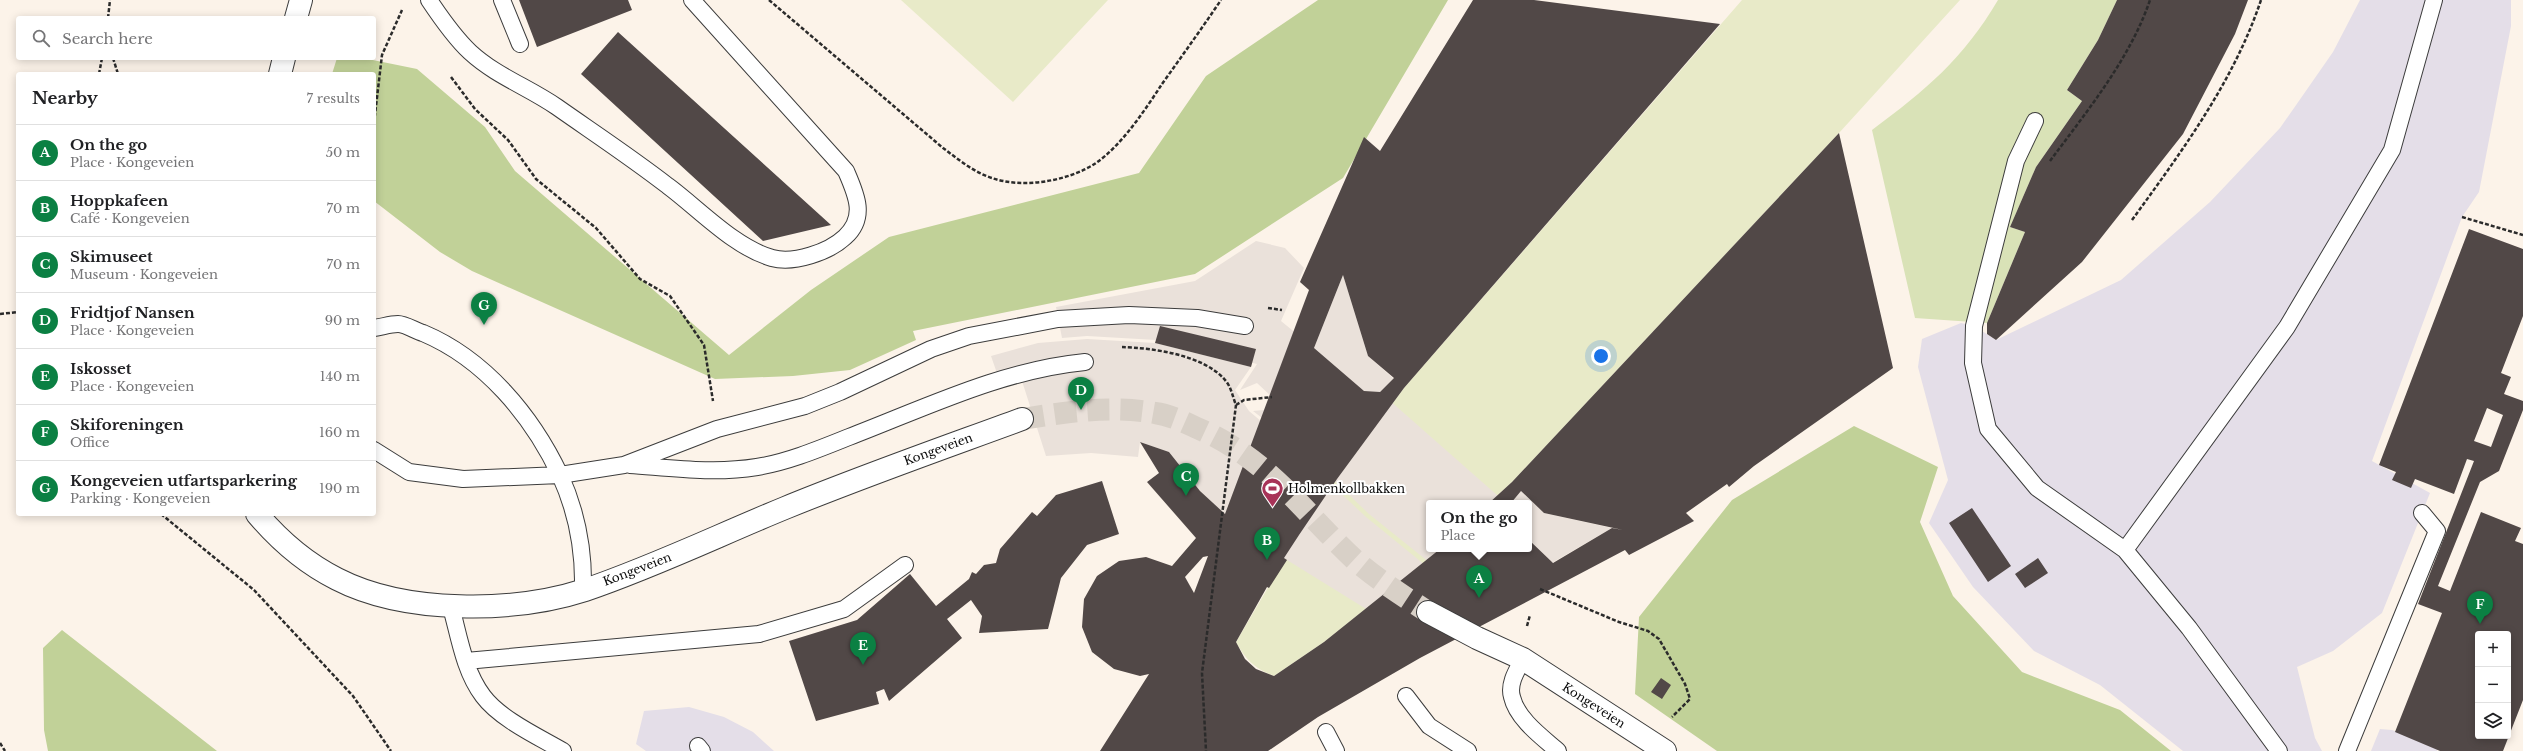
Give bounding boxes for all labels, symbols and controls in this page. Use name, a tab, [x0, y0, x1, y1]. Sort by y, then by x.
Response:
search box	[16, 16, 376, 60]
icon: search	[30, 27, 52, 49]
text: Search here	[62, 29, 153, 48]
text: Nearby	[32, 88, 98, 109]
text: 7 results	[307, 90, 360, 107]
text: On the go	[70, 135, 147, 154]
text: A	[40, 144, 50, 161]
text: 50 m	[326, 144, 360, 161]
text: Place · Kongeveien	[70, 154, 194, 171]
text: Hoppkafeen	[70, 191, 168, 210]
text: B	[40, 200, 50, 217]
text: 70 m	[327, 200, 360, 217]
text: Café · Kongeveien	[70, 210, 190, 227]
text: Skimuseet	[70, 247, 153, 266]
text: C	[40, 256, 50, 273]
text: 70 m	[327, 256, 360, 273]
text: Museum · Kongeveien	[70, 266, 218, 283]
pin: G	[471, 292, 497, 325]
text: Fridtjof Nansen	[70, 303, 195, 322]
text: D	[39, 312, 51, 329]
text: 90 m	[325, 312, 360, 329]
text: Place · Kongeveien	[70, 322, 194, 339]
your location	[1591, 346, 1611, 366]
text: Iskosset	[70, 359, 131, 378]
text: E	[40, 368, 50, 385]
text: 140 m	[320, 368, 360, 385]
pin: D	[1068, 377, 1094, 410]
text: Place · Kongeveien	[70, 378, 194, 395]
text: Skiforeningen	[70, 415, 184, 434]
text: F	[41, 424, 49, 441]
text: 160 m	[319, 424, 360, 441]
street label: Kongeveien	[902, 430, 974, 468]
text: Office	[70, 434, 109, 451]
pin: C	[1173, 463, 1199, 496]
text: Kongeveien utfartsparkering	[70, 471, 297, 490]
sports icon: Holmenkollbakken	[1259, 475, 1285, 508]
text: G	[39, 480, 51, 497]
text: 190 m	[319, 480, 360, 497]
place label: Holmenkollbakken	[1288, 481, 1405, 496]
text: Parking · Kongeveien	[70, 490, 211, 507]
popup	[1426, 500, 1532, 552]
text: On the go	[1440, 508, 1518, 527]
pin: B	[1254, 527, 1280, 560]
text: Place	[1440, 527, 1475, 544]
street label: Kongeveien	[601, 549, 673, 589]
pin: A	[1466, 565, 1492, 598]
pin: F	[2467, 591, 2493, 624]
map controls	[2475, 631, 2511, 739]
button: +	[2475, 631, 2511, 667]
pin: E	[850, 632, 876, 665]
button: −	[2475, 667, 2511, 703]
street label: Kongeveien	[1560, 679, 1628, 731]
button: layers	[2475, 703, 2511, 739]

